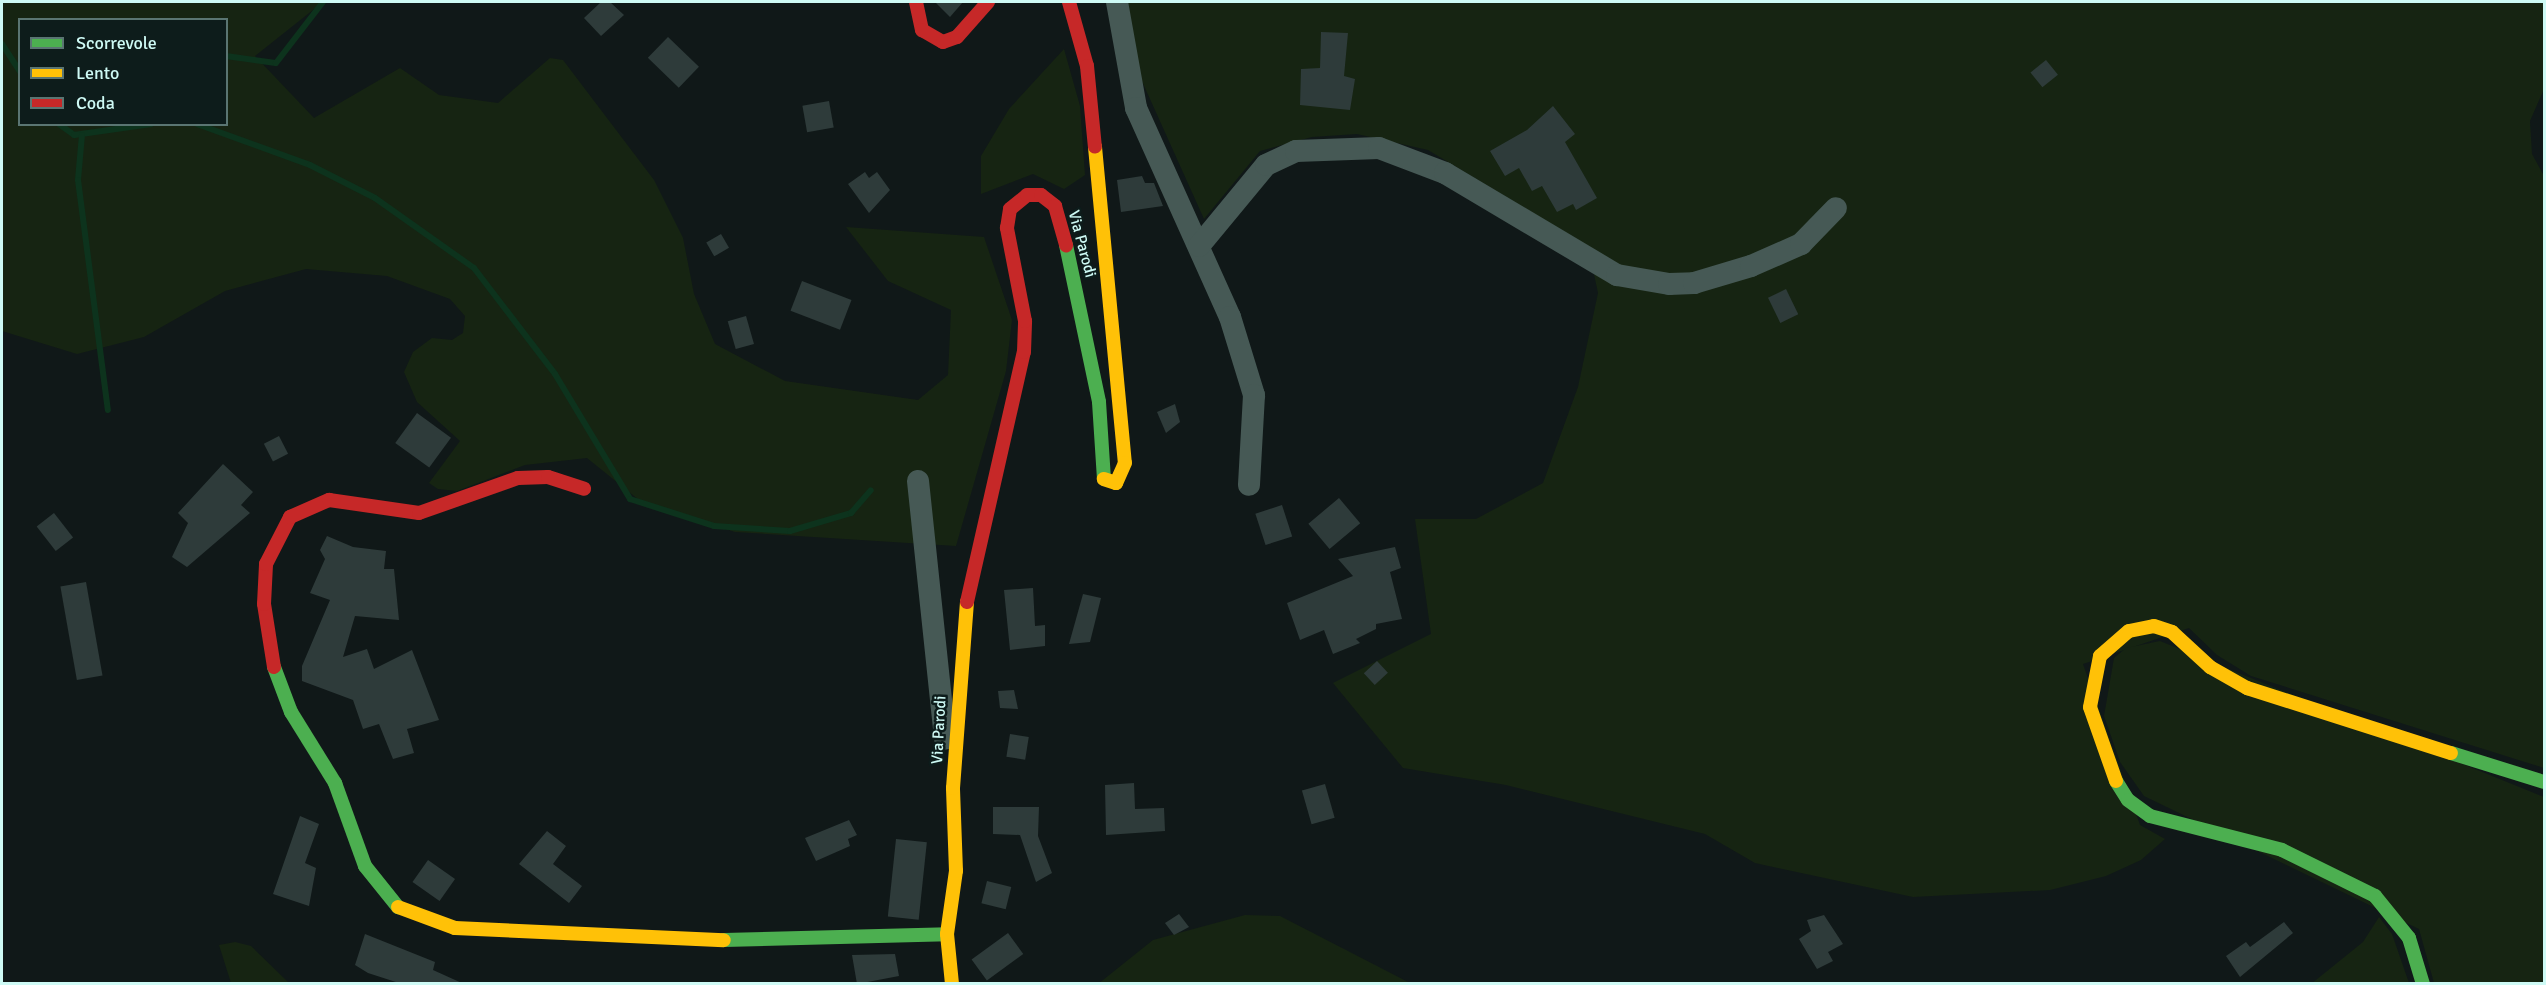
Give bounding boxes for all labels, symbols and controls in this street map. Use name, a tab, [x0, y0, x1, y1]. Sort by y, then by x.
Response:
legend	[18, 18, 228, 126]
text: Scorrevole	[76, 32, 157, 54]
text: Lento	[76, 62, 119, 84]
text: Coda	[76, 92, 115, 114]
street label: Via Parodi	[1064, 208, 1100, 280]
street label: Via Parodi	[928, 695, 950, 765]

